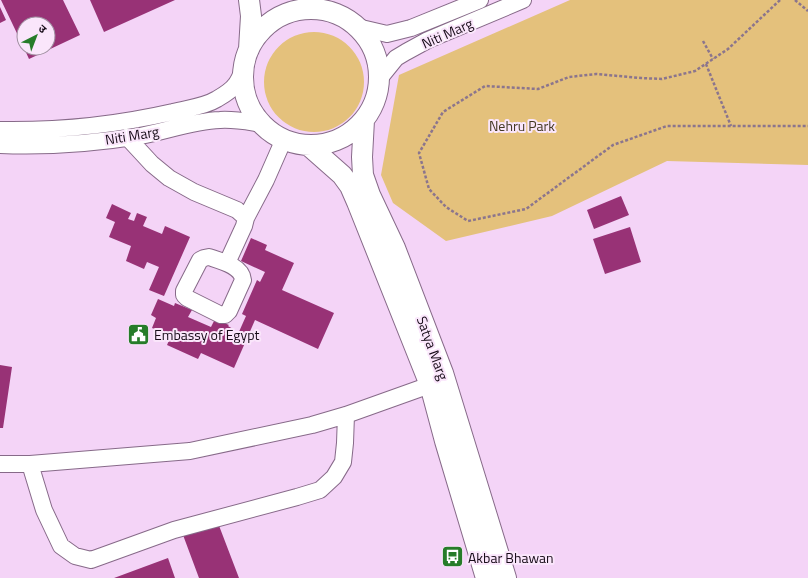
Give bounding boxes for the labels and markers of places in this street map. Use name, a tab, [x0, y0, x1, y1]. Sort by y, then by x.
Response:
public building icon: Embassy of Egypt	[126, 321, 152, 347]
place label: Embassy of Egypt	[154, 324, 260, 345]
bus stop icon: Akbar Bhawan	[440, 544, 466, 570]
place label: Akbar Bhawan	[468, 547, 554, 568]

